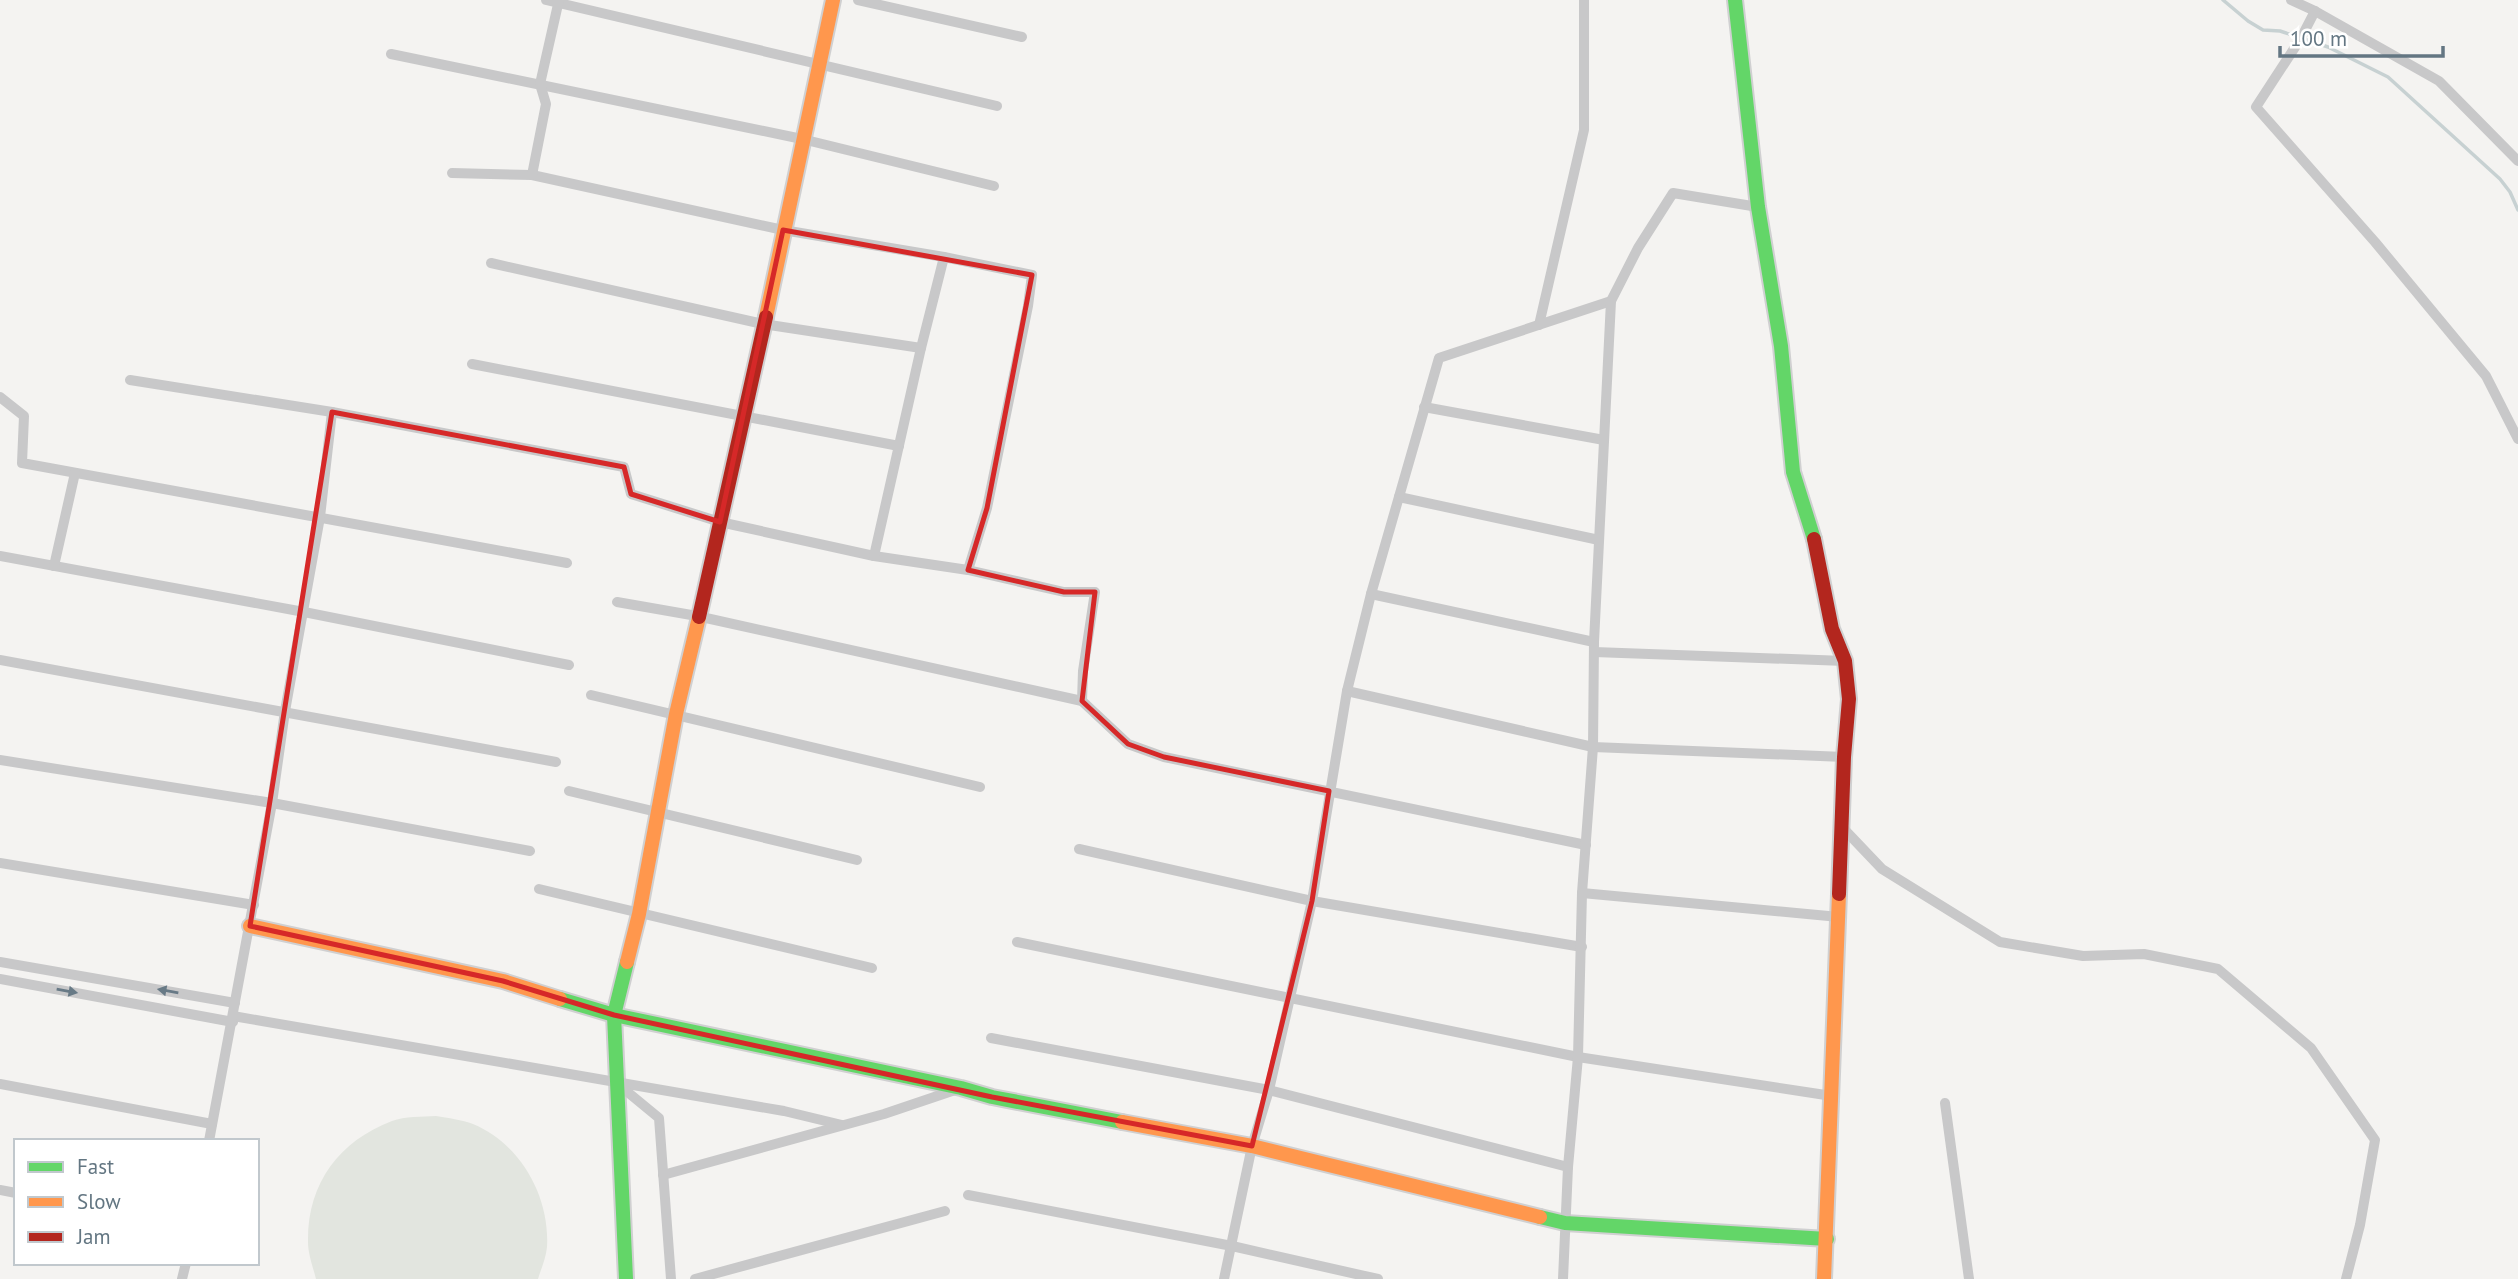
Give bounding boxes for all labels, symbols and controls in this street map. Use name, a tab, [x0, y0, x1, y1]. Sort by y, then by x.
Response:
scale bar	[2280, 14, 2443, 58]
text: 100 m	[2290, 25, 2347, 52]
one-way arrow	[157, 985, 179, 996]
one-way arrow	[56, 986, 78, 997]
legend	[14, 1139, 259, 1265]
text: Fast	[77, 1153, 114, 1180]
text: Slow	[77, 1188, 121, 1215]
text: Jam	[76, 1223, 111, 1250]

